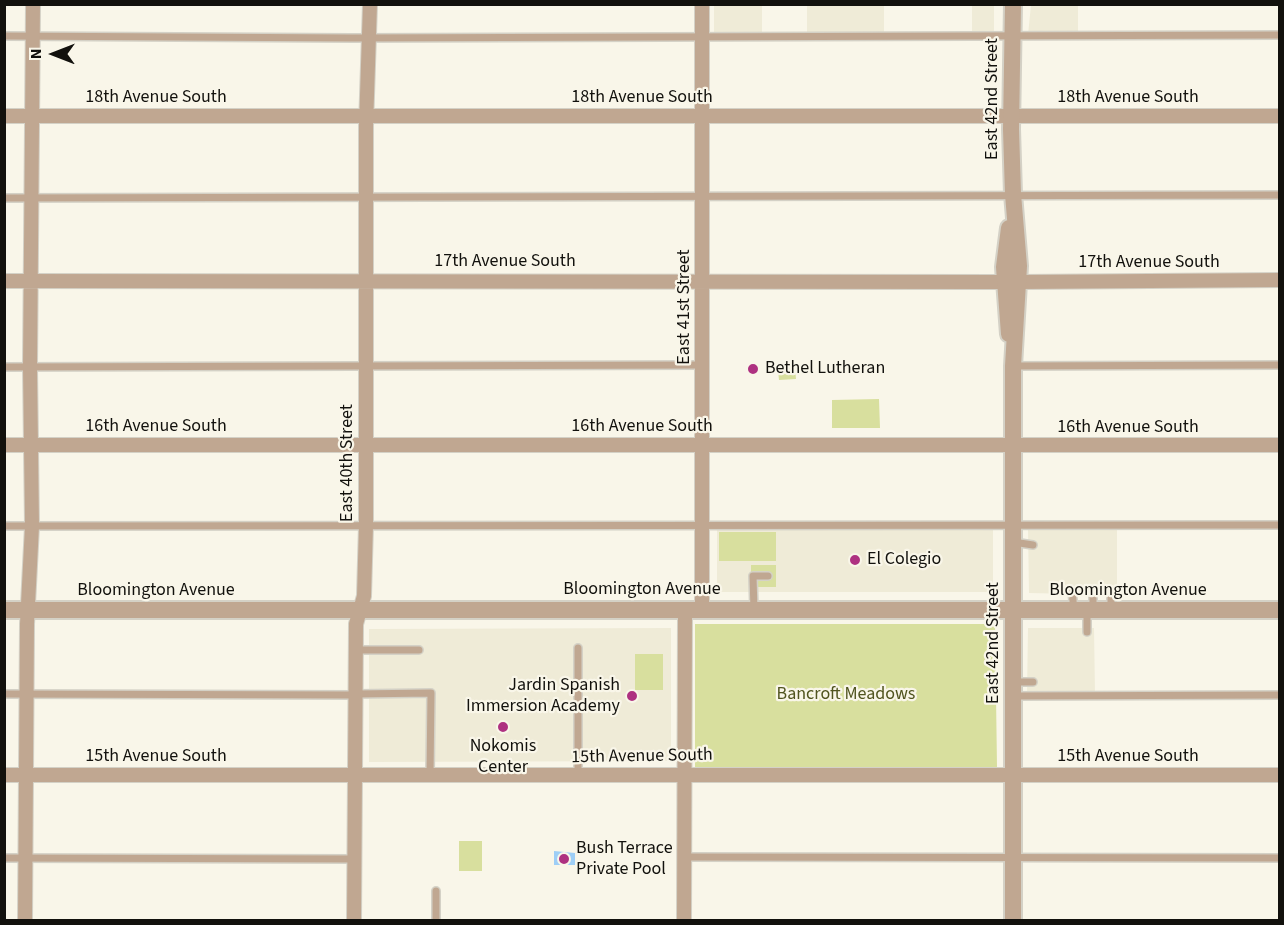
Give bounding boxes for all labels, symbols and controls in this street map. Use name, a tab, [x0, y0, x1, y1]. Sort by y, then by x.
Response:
north arrow	[24, 24, 84, 84]
street label: East 42nd Street	[982, 38, 1004, 160]
text: N	[25, 49, 47, 59]
street label: 18th Avenue South	[85, 87, 227, 109]
street label: 18th Avenue South	[571, 87, 713, 109]
street label: 18th Avenue South	[1057, 87, 1199, 109]
street label: East 41st Street	[674, 249, 696, 365]
street label: 17th Avenue South	[434, 251, 576, 273]
street label: 17th Avenue South	[1078, 252, 1220, 274]
place label: Bethel Lutheran	[765, 358, 885, 380]
marker: Bethel Lutheran	[746, 362, 760, 376]
street label: East 40th Street	[337, 404, 359, 522]
street label: 16th Avenue South	[85, 416, 227, 438]
street label: 16th Avenue South	[571, 416, 713, 438]
street label: 16th Avenue South	[1057, 417, 1199, 439]
place label: El Colegio	[867, 549, 941, 571]
marker: El Colegio	[848, 553, 862, 567]
street label: Bloomington Avenue	[563, 579, 721, 601]
street label: Bloomington Avenue	[77, 580, 235, 602]
street label: Bloomington Avenue	[1049, 580, 1207, 602]
street label: East 42nd Street	[983, 582, 1005, 704]
place label: Jardin Spanish Immersion Academy	[466, 675, 620, 718]
park label: Bancroft Meadows	[777, 684, 915, 706]
marker: Jardin Spanish Immersion Academy	[625, 689, 639, 703]
marker: Nokomis Center	[496, 720, 510, 734]
place label: Nokomis Center	[470, 736, 536, 778]
street label: 15th Avenue South	[571, 745, 713, 769]
street label: 15th Avenue South	[85, 746, 227, 768]
street label: 15th Avenue South	[1057, 746, 1199, 768]
place label: Bush Terrace Private Pool	[576, 838, 673, 880]
marker: Bush Terrace Private Pool	[557, 852, 571, 866]

